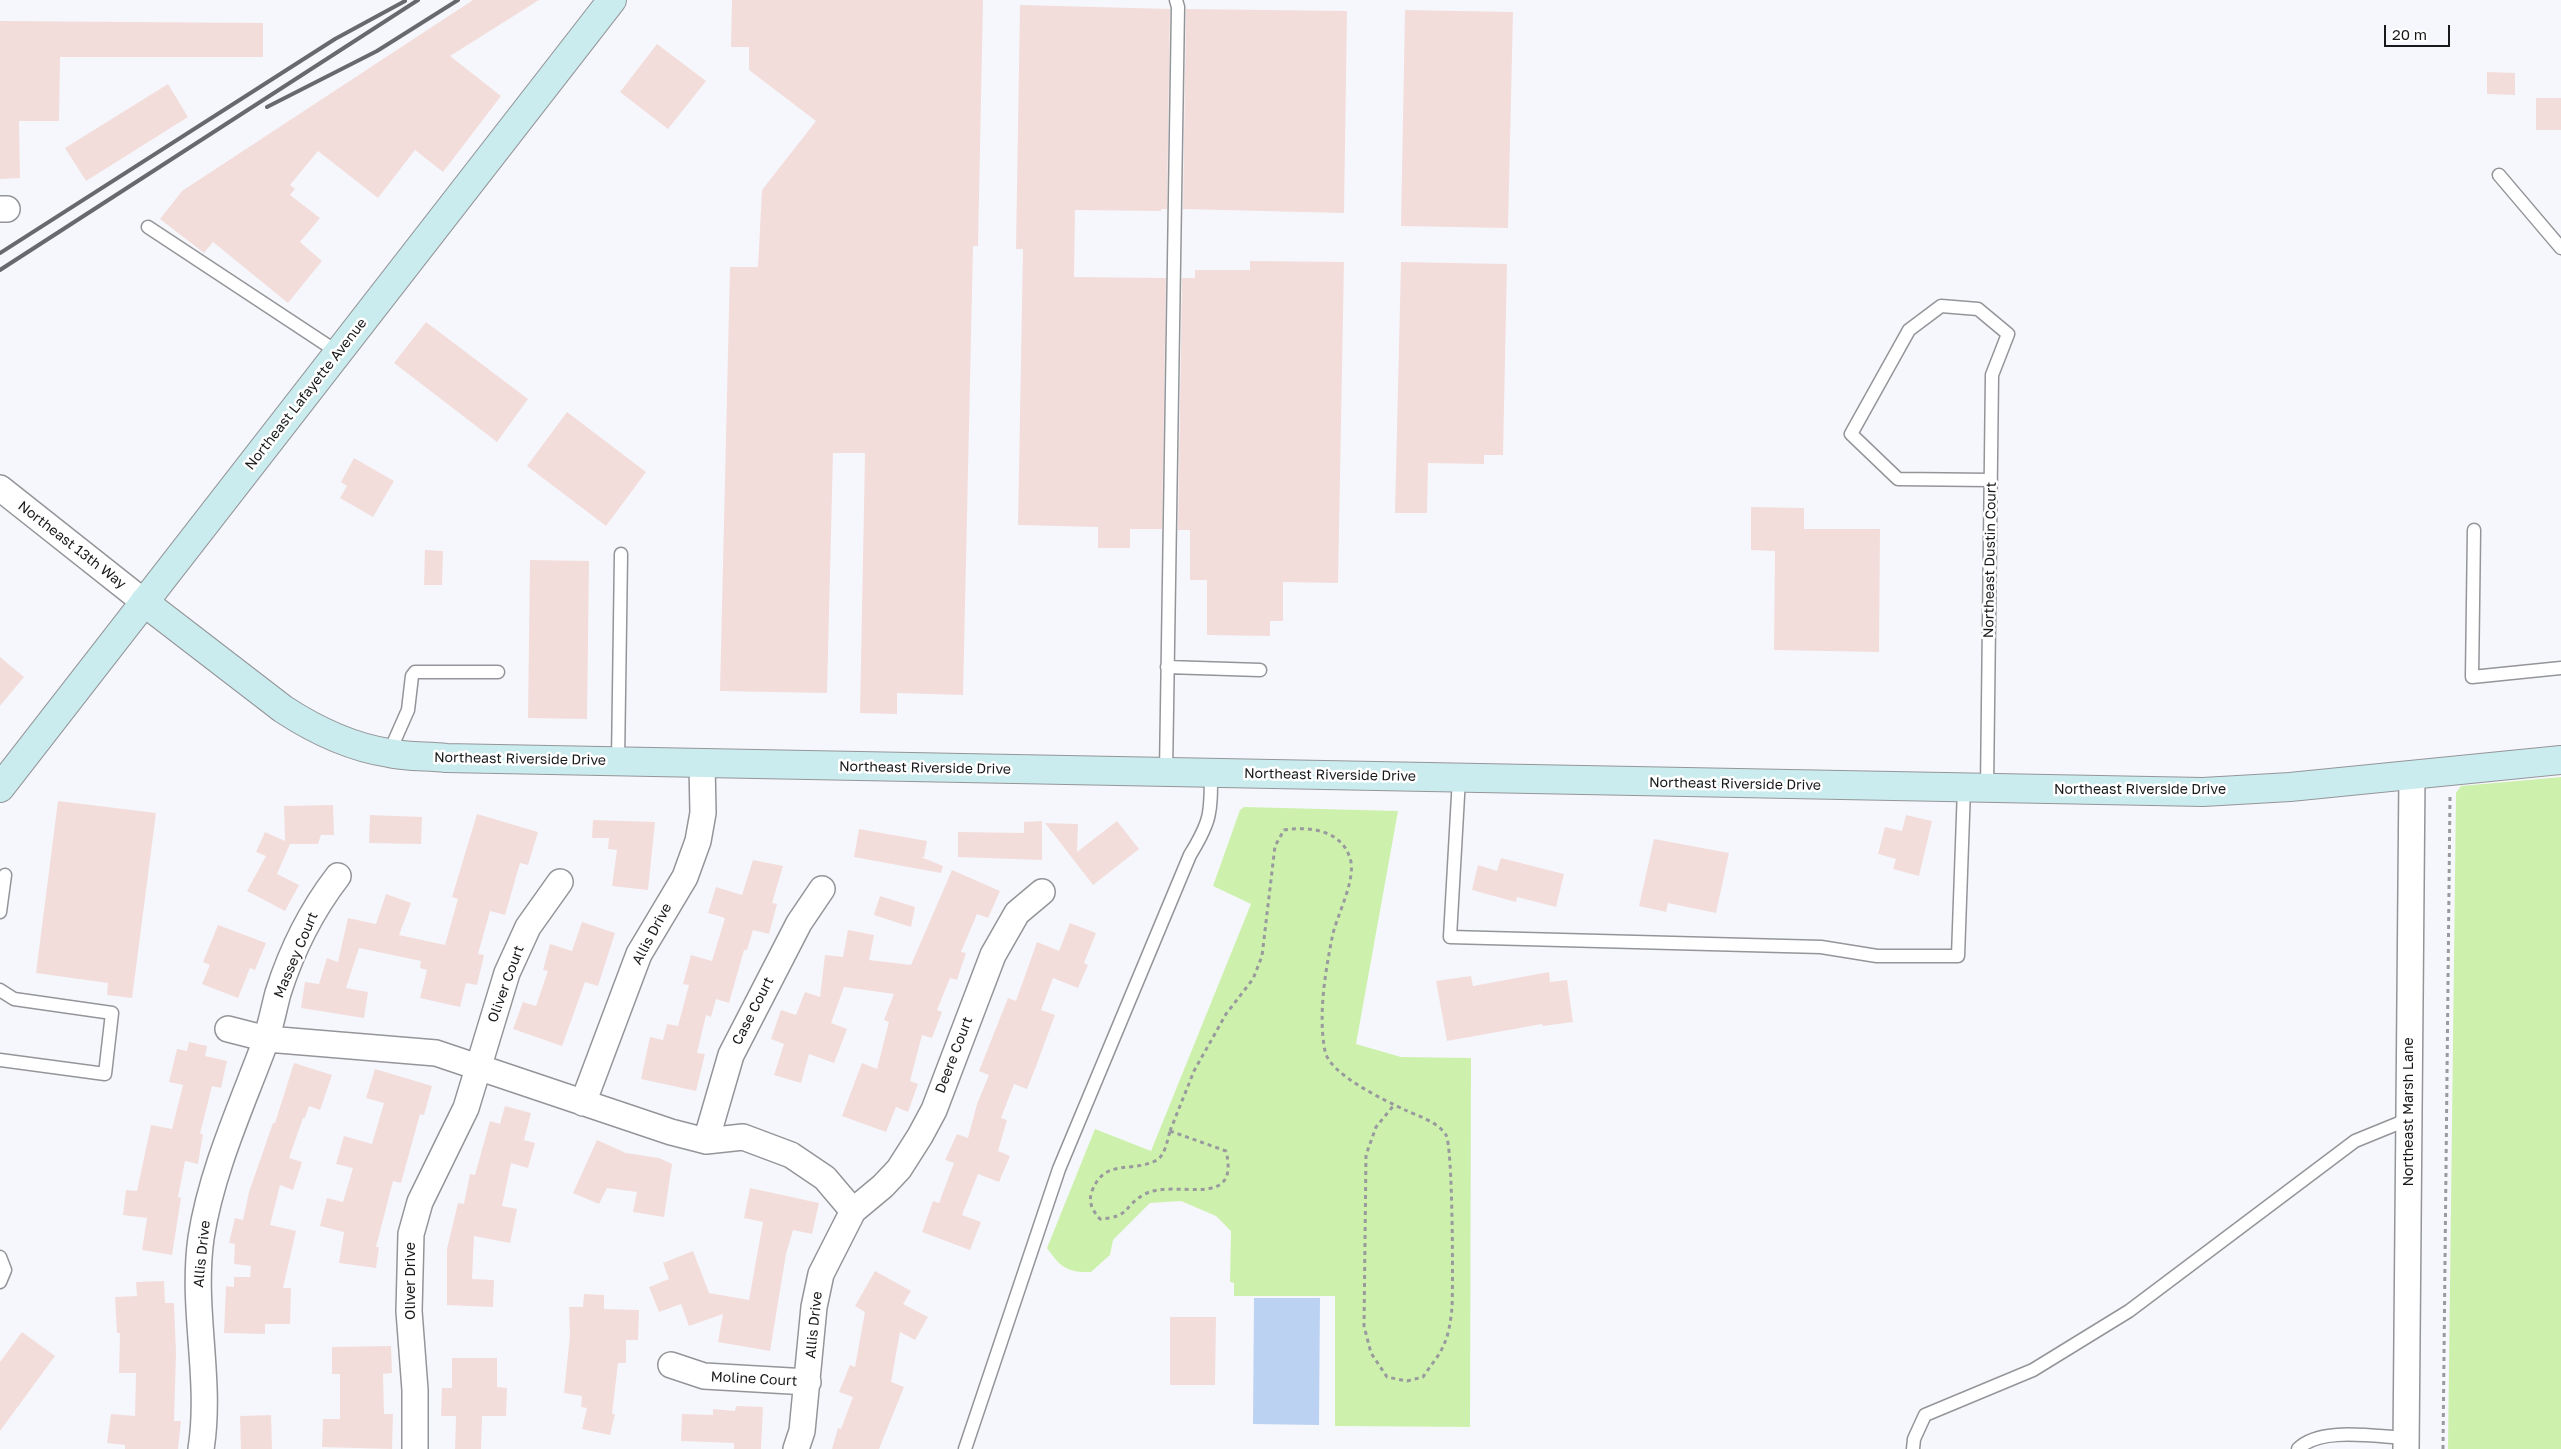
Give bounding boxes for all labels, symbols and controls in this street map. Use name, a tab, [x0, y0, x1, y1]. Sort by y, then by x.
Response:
scale bar	[2386, 15, 2452, 47]
text: 20 m	[2392, 25, 2427, 43]
street label: Northeast Lafayette Avenue	[242, 315, 370, 473]
street label: Northeast Dustin Court	[1980, 482, 2000, 638]
street label: Northeast 13th Way	[15, 498, 129, 592]
street label: Northeast Riverside Drive	[434, 749, 606, 769]
street label: Northeast Riverside Drive	[839, 758, 1011, 778]
street label: Northeast Riverside Drive	[1244, 765, 1416, 785]
street label: Northeast Riverside Drive	[1649, 774, 1821, 794]
street label: Northeast Riverside Drive	[2054, 782, 2226, 798]
street label: Allis Drive	[629, 900, 675, 968]
street label: Massey Court	[270, 910, 322, 1000]
street label: Oliver Court	[484, 943, 528, 1025]
street label: Case Court	[729, 974, 777, 1048]
street label: Deere Court	[932, 1014, 976, 1096]
street label: Northeast Marsh Lane	[2401, 1037, 2417, 1187]
street label: Allis Drive	[190, 1220, 214, 1288]
street label: Oliver Drive	[403, 1242, 419, 1320]
street label: Allis Drive	[802, 1291, 826, 1359]
street label: Moline Court	[710, 1368, 798, 1390]

